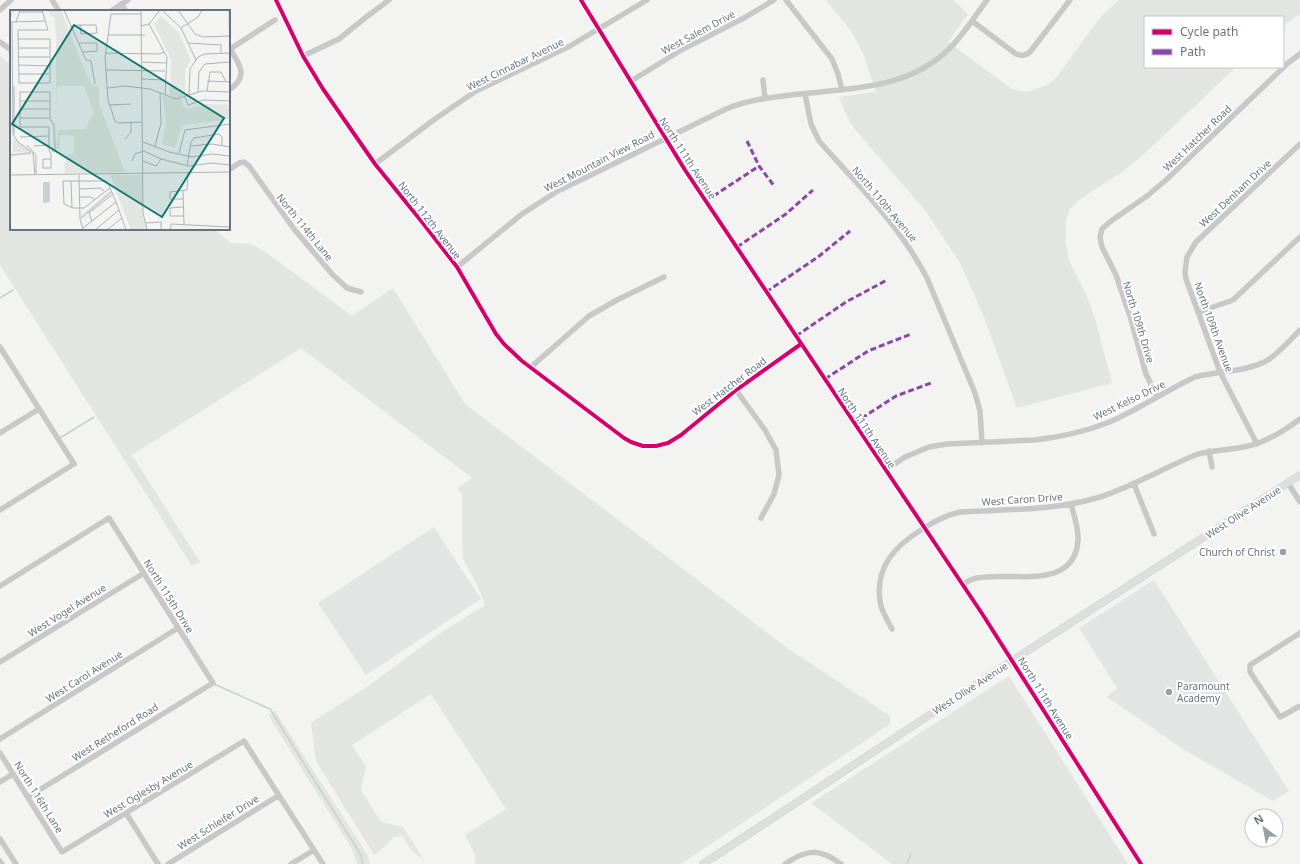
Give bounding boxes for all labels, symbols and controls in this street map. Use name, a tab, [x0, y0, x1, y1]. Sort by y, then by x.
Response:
street label: West Salem Drive	[659, 6, 738, 57]
inset map	[10, 10, 230, 230]
legend	[1144, 16, 1284, 68]
text: Cycle path	[1180, 23, 1238, 40]
street label: West Cinnabar Avenue	[464, 34, 566, 94]
text: Path	[1180, 43, 1206, 60]
street label: West Hatcher Road	[1160, 102, 1234, 174]
street label: North 111th Avenue	[656, 114, 720, 202]
street label: West Mountain View Road	[541, 127, 657, 195]
street label: West Denham Drive	[1196, 156, 1274, 230]
street label: North 110th Avenue	[849, 163, 921, 245]
street label: North 112th Avenue	[395, 178, 465, 262]
street label: North 114th Lane	[274, 191, 337, 264]
street label: North 109th Drive	[1120, 280, 1158, 365]
street label: North 109th Avenue	[1191, 280, 1237, 374]
street label: West Hatcher Road	[689, 353, 769, 419]
street label: West Kelso Drive	[1091, 376, 1168, 423]
street label: North 111th Avenue	[835, 385, 900, 472]
street label: West Olive Avenue	[1203, 482, 1284, 542]
street label: West Caron Drive	[981, 489, 1063, 509]
place label: Church of Christ	[1199, 545, 1275, 559]
marker: Church of Christ	[1278, 547, 1288, 557]
street label: North 115th Drive	[141, 556, 198, 636]
street label: West Vogel Avenue	[25, 580, 109, 640]
street label: West Carol Avenue	[43, 647, 125, 705]
street label: North 111th Avenue	[1015, 654, 1077, 742]
street label: West Olive Avenue	[930, 658, 1011, 718]
place label: Paramount Academy	[1177, 679, 1230, 705]
marker: Paramount Academy	[1164, 687, 1174, 697]
street label: West Retheford Road	[69, 700, 161, 764]
street label: West Oglesby Avenue	[101, 757, 195, 821]
street label: North 116th Lane	[11, 758, 67, 836]
street label: West Schleifer Drive	[175, 791, 262, 853]
north arrow	[1244, 808, 1284, 848]
text: N	[1251, 810, 1266, 828]

